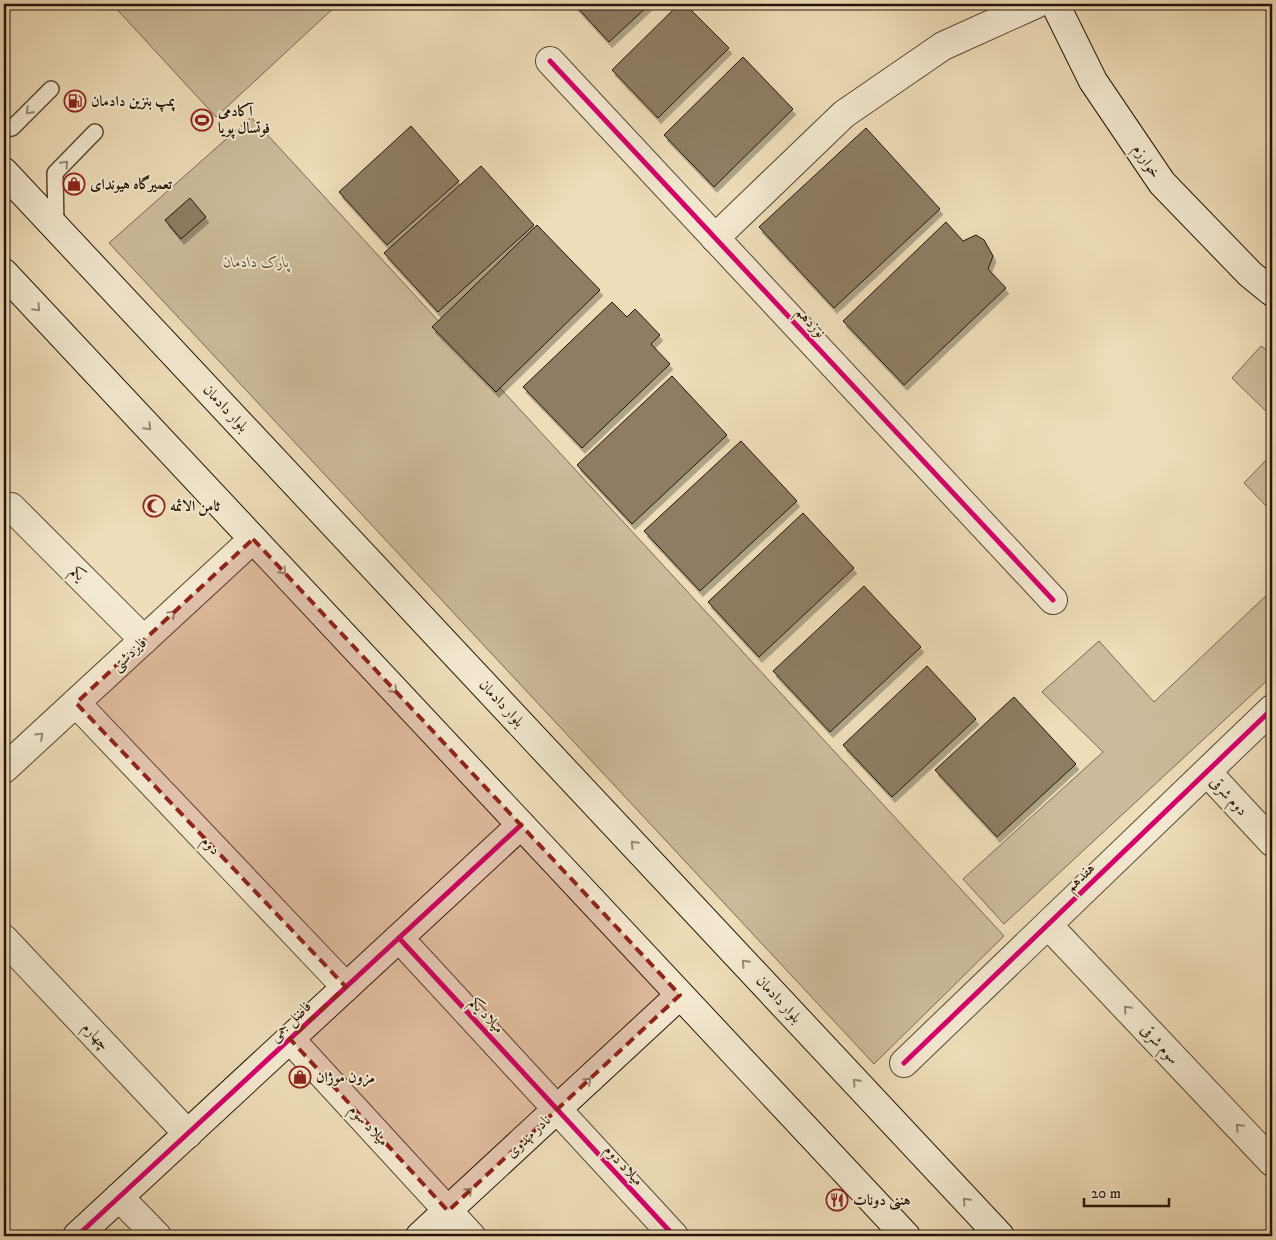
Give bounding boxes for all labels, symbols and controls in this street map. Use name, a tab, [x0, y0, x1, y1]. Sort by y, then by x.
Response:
fuel station icon: پمپ بنزین دادمان	[63, 89, 87, 113]
place label: پمپ بنزین دادمان	[91, 92, 176, 112]
place label: آکادمی فوتسال پویا	[217, 102, 270, 139]
one-way arrow	[25, 106, 34, 115]
sports icon: آکادمی فوتسال پویا	[190, 108, 214, 132]
street label: خوارزم	[1126, 141, 1165, 184]
one-way arrow	[59, 160, 68, 169]
shop icon: تعمیرگاه هیوندای	[62, 172, 86, 196]
place label: تعمیرگاه هیوندای	[90, 174, 173, 194]
park label: پارک دادمان	[223, 253, 290, 273]
one-way arrow	[31, 303, 40, 312]
street label: نوزدهم	[789, 303, 830, 345]
street label: بلوار دادمان	[199, 380, 253, 436]
one-way arrow	[142, 421, 151, 430]
mosque icon: ثامن الائمه	[142, 494, 166, 518]
place label: ثامن الائمه	[170, 497, 221, 517]
street label: یکم	[63, 562, 90, 588]
one-way arrow	[277, 565, 286, 574]
one-way arrow	[166, 611, 175, 620]
street label: فایزدشتی	[108, 633, 152, 676]
street label: بلوار دادمان	[475, 675, 529, 731]
one-way arrow	[388, 684, 397, 693]
one-way arrow	[34, 733, 43, 742]
street label: دوم شرقی	[1203, 773, 1252, 822]
street label: دوم	[195, 832, 224, 861]
one-way arrow	[631, 841, 640, 850]
street label: هفدهم	[1061, 859, 1102, 899]
one-way arrow	[742, 960, 751, 969]
street label: بلوار دادمان	[752, 971, 806, 1027]
street label: میلاد یکم	[462, 993, 508, 1040]
street label: فاضل جمی	[265, 997, 316, 1046]
one-way arrow	[1124, 1006, 1133, 1015]
street label: چهارم	[76, 1018, 113, 1057]
street label: سوم شرقی	[1134, 1020, 1183, 1070]
shop icon: مزون موژان	[288, 1065, 312, 1089]
place label: مزون موژان	[316, 1068, 375, 1087]
one-way arrow	[582, 1078, 591, 1087]
one-way arrow	[852, 1078, 861, 1087]
street label: میلاد سوم	[342, 1100, 393, 1152]
street label: نادر مهدوی	[502, 1111, 555, 1162]
one-way arrow	[1236, 1124, 1245, 1133]
street label: میلاد دوم	[598, 1141, 647, 1192]
scale bar	[1084, 1175, 1168, 1207]
text: 20 m	[1091, 1184, 1121, 1203]
one-way arrow	[463, 1188, 472, 1197]
restaurant icon: هننی دونات	[825, 1188, 849, 1212]
place label: هننی دونات	[853, 1191, 911, 1211]
one-way arrow	[963, 1197, 972, 1206]

